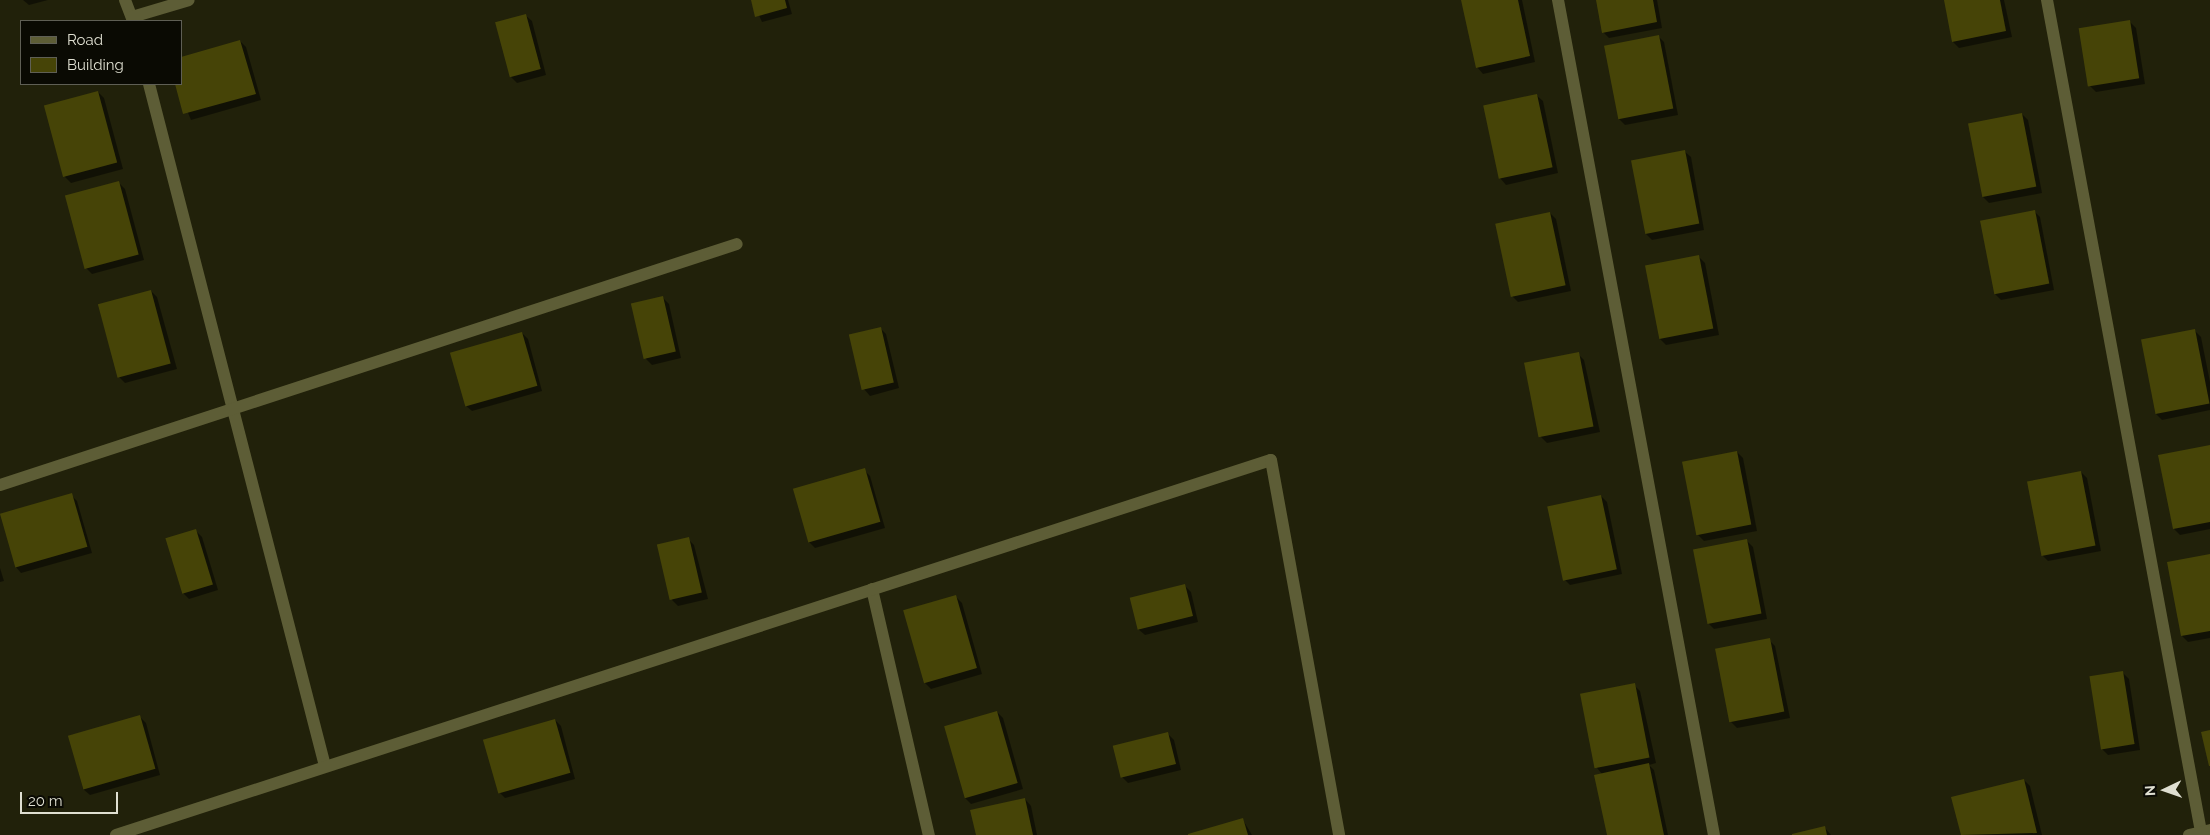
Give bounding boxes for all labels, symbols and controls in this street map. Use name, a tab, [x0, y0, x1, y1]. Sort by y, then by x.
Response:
legend	[20, 20, 182, 85]
text: Road	[67, 31, 103, 49]
text: Building	[67, 56, 124, 74]
north arrow	[2140, 765, 2190, 815]
scale bar	[22, 782, 120, 814]
text: N	[2142, 785, 2158, 797]
text: 20 m	[28, 792, 63, 810]

